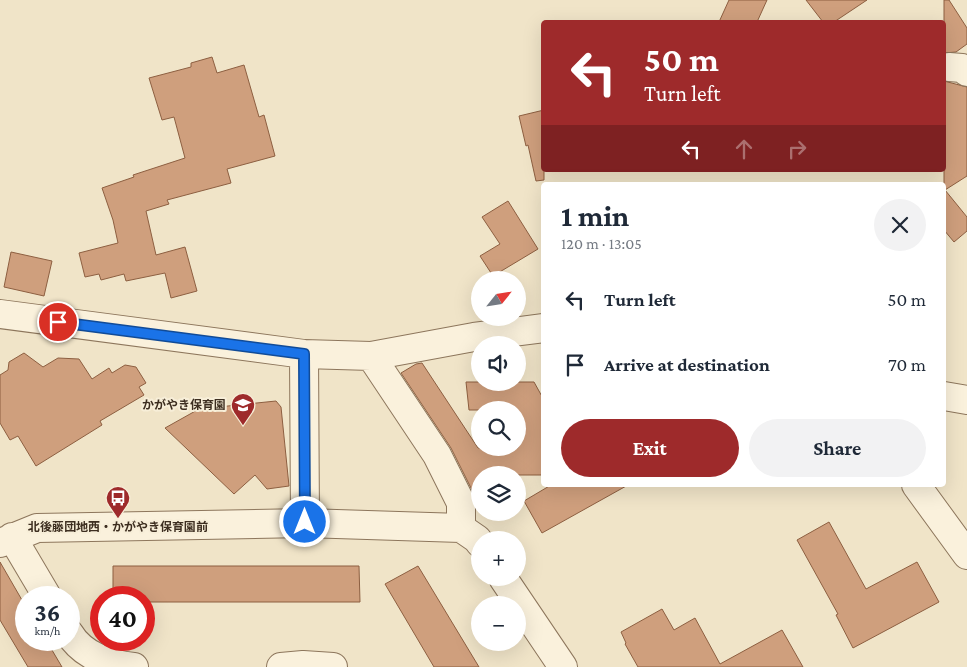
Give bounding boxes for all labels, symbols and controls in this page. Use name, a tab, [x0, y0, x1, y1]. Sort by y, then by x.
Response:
icon: left	[561, 40, 626, 105]
text: 50 m	[644, 40, 719, 79]
text: Turn left	[644, 81, 721, 106]
icon: left	[677, 135, 705, 163]
icon: ahead	[730, 135, 758, 163]
icon: right	[783, 135, 811, 163]
text: 1 min	[561, 199, 629, 232]
button: close	[874, 199, 926, 251]
text: 120 m · 13:05	[561, 235, 642, 252]
north arrow	[471, 271, 526, 326]
map controls	[471, 271, 526, 651]
icon: left	[561, 286, 589, 314]
text: Turn left	[604, 289, 676, 310]
text: 50 m	[887, 289, 926, 310]
pin	[37, 301, 79, 343]
icon: arrive	[44, 308, 72, 336]
button: sound	[471, 336, 526, 391]
icon: arrive	[561, 351, 589, 379]
text: Arrive at destination	[604, 354, 770, 375]
text: 70 m	[888, 354, 926, 375]
school or university icon: かがやき保育園	[230, 392, 256, 426]
place label: かがやき保育園	[142, 398, 226, 412]
button: search	[471, 401, 526, 456]
button: Exit	[561, 419, 739, 477]
button: Share	[749, 419, 926, 477]
button: layers	[471, 466, 526, 521]
bus stop icon: 北後藤団地西・かがやき保育園前	[105, 485, 131, 519]
position arrow	[278, 495, 330, 547]
place label: 北後藤団地西・かがやき保育園前	[28, 520, 208, 534]
button: +	[471, 531, 526, 586]
speed limit sign: 40	[90, 586, 155, 651]
button: −	[471, 596, 526, 651]
text: 36	[35, 599, 60, 626]
text: km/h	[35, 624, 60, 638]

